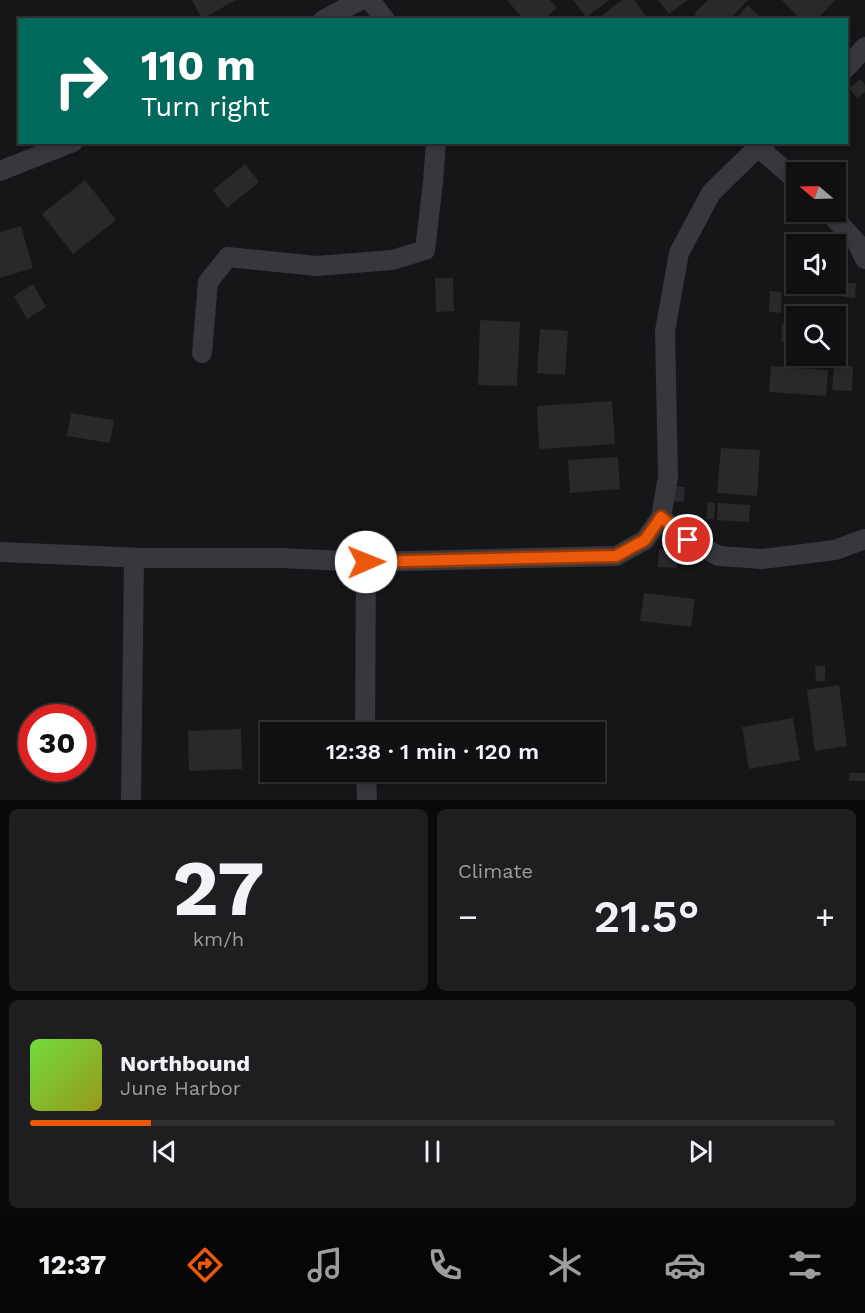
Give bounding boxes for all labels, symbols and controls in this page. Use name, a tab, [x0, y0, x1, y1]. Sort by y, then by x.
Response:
text: 110 m	[141, 41, 256, 90]
icon: right	[42, 42, 120, 120]
text: Turn right	[141, 91, 270, 123]
north arrow	[786, 162, 846, 222]
map controls	[786, 162, 846, 366]
button: sound	[786, 234, 846, 294]
button: search	[786, 306, 846, 366]
pin	[662, 514, 713, 565]
icon: arrive	[671, 523, 704, 556]
position arrow	[334, 530, 398, 594]
speed limit sign: 30	[18, 704, 96, 782]
text: 12:38 · 1 min · 120 m	[326, 739, 539, 764]
text: 27	[172, 842, 265, 934]
text: Climate	[458, 859, 533, 883]
text: 21.5°	[594, 890, 699, 943]
text: −	[458, 897, 478, 936]
text: +	[815, 897, 835, 936]
text: km/h	[193, 927, 244, 951]
text: Northbound	[120, 1051, 250, 1076]
text: June Harbor	[120, 1076, 241, 1100]
icon: previous	[148, 1135, 181, 1168]
icon: pause	[416, 1135, 449, 1168]
icon: next	[684, 1135, 717, 1168]
icon: directions	[184, 1244, 226, 1286]
icon: music	[304, 1244, 346, 1286]
icon: phone	[424, 1244, 466, 1286]
icon: climate	[544, 1244, 586, 1286]
icon: car	[664, 1244, 706, 1286]
icon: filters	[784, 1244, 826, 1286]
text: 12:37	[39, 1249, 107, 1281]

